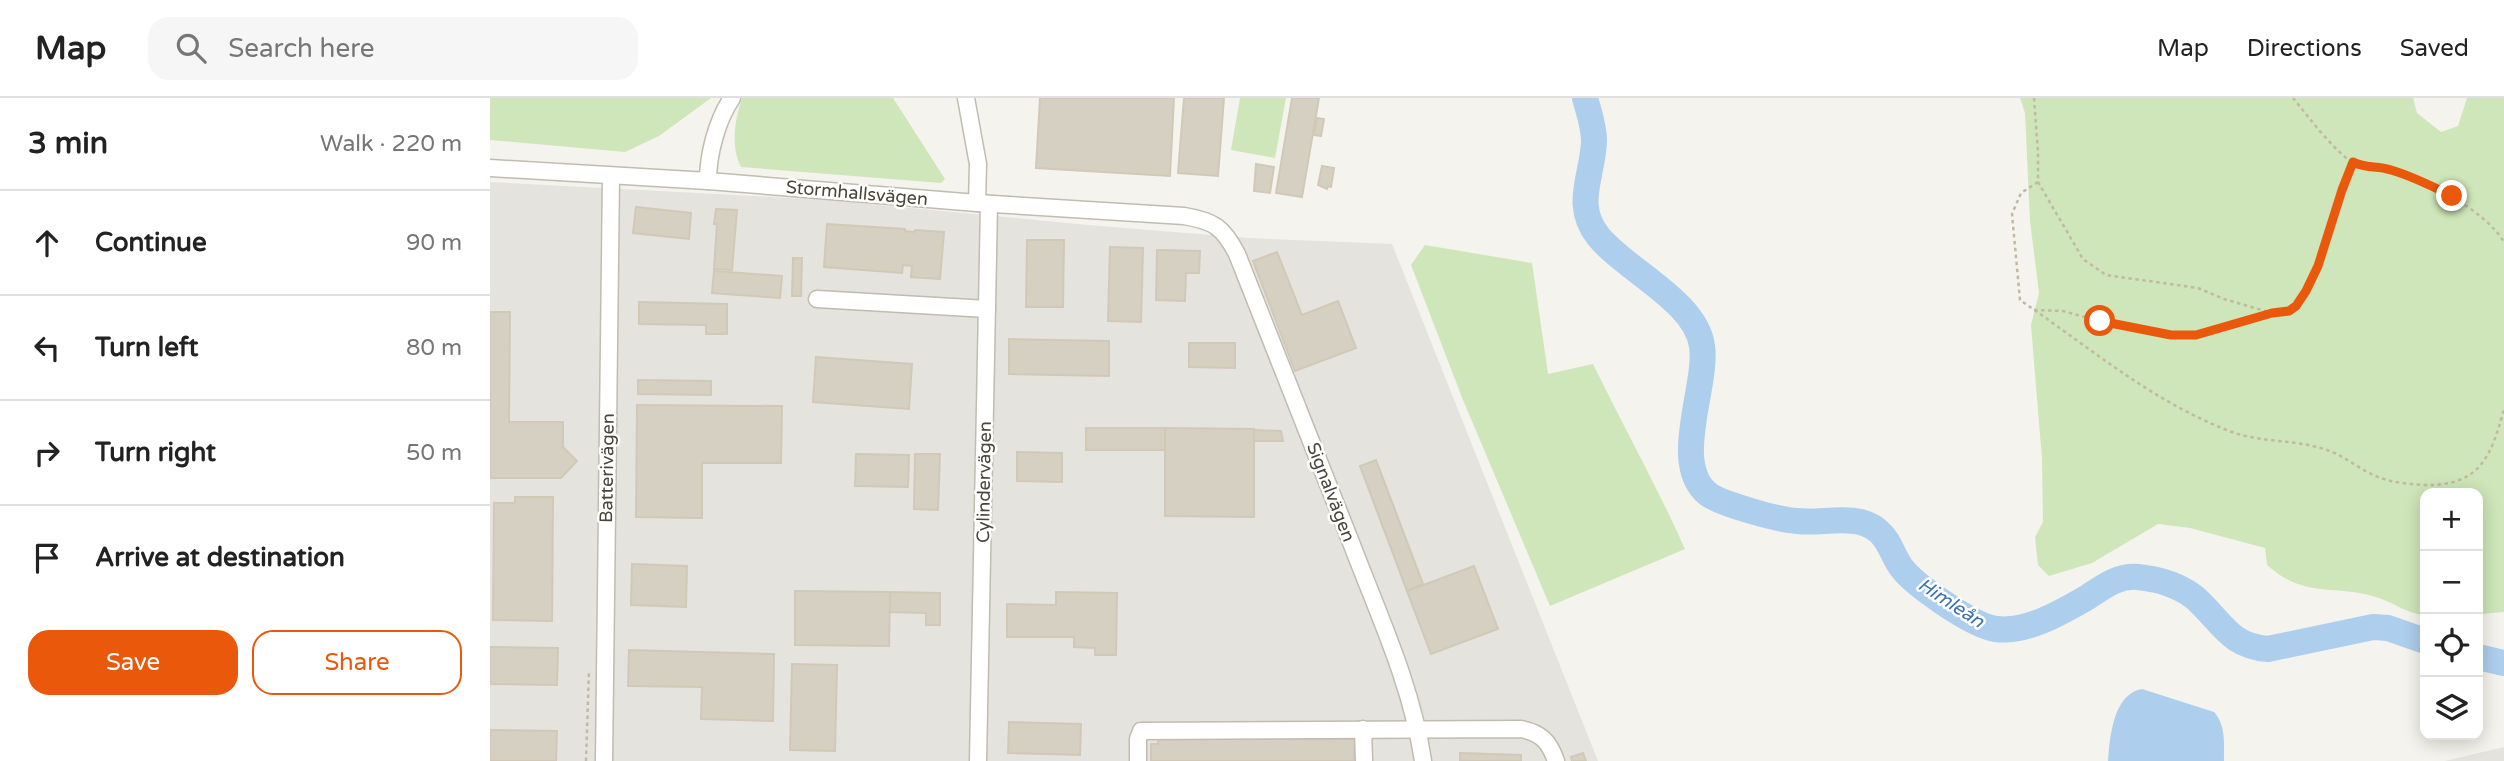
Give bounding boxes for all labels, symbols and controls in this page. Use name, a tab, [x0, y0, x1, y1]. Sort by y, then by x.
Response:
search box	[148, 17, 638, 80]
text: Map	[35, 29, 106, 68]
icon: search	[172, 29, 210, 67]
text: Search here	[228, 33, 374, 64]
text: Map	[2157, 34, 2209, 63]
text: Directions	[2247, 34, 2362, 63]
text: Saved	[2400, 34, 2469, 63]
text: 3 min	[28, 125, 108, 162]
text: Walk · 220 m	[320, 130, 462, 158]
street label: Stormhallsvägen	[785, 176, 929, 210]
route end	[2436, 180, 2467, 211]
icon: ahead	[28, 224, 66, 262]
text: Continue	[95, 227, 207, 258]
text: 90 m	[406, 229, 462, 257]
route start	[2084, 305, 2115, 336]
icon: left	[28, 329, 66, 367]
text: Turn left	[95, 332, 198, 363]
text: 80 m	[406, 334, 462, 362]
street label: Batterivägen	[595, 413, 619, 523]
street label: Cylindervägen	[972, 421, 996, 543]
icon: right	[28, 434, 66, 472]
text: Turn right	[95, 437, 216, 468]
text: 50 m	[406, 439, 462, 467]
street label: Signalvägen	[1302, 439, 1360, 545]
map controls	[2420, 488, 2483, 740]
button: +	[2420, 488, 2483, 551]
icon: arrive	[28, 539, 66, 577]
text: Arrive at destination	[95, 542, 345, 573]
button: −	[2420, 551, 2483, 614]
water label: Himleån	[1914, 574, 1988, 633]
button: locate	[2420, 614, 2483, 677]
button: Save	[28, 630, 238, 695]
button: Share	[252, 630, 462, 695]
button: layers	[2420, 677, 2483, 740]

